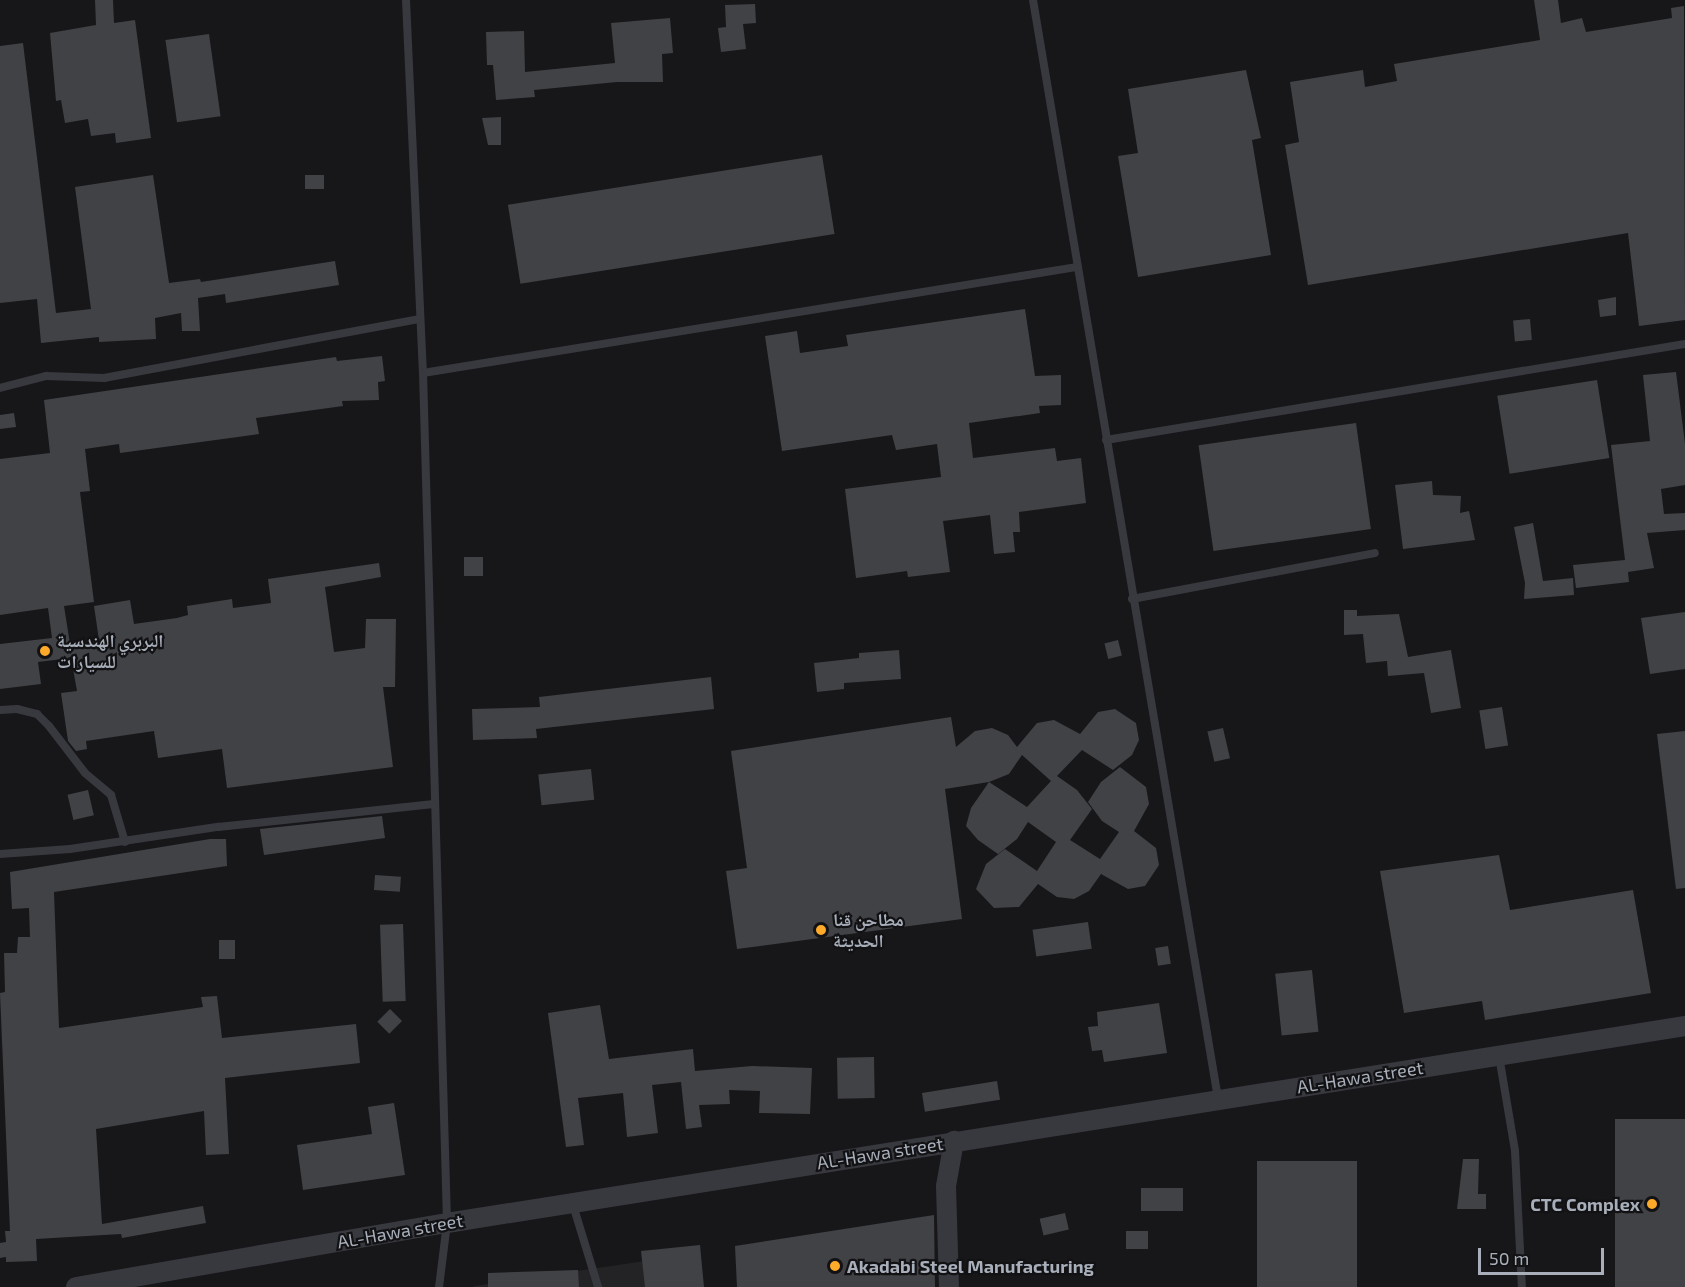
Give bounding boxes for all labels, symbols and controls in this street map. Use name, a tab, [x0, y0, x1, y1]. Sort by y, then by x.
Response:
place label: البربري الهندسية للسيارات	[57, 630, 163, 672]
marker: البربري الهندسية للسيارات	[38, 644, 52, 658]
place label: مطاحن قنا الحديثة	[833, 909, 904, 952]
marker: مطاحن قنا الحديثة	[814, 923, 828, 937]
street label: AL-Hawa street	[1295, 1056, 1425, 1098]
street label: AL-Hawa street	[815, 1132, 945, 1174]
place label: CTC Complex	[1530, 1193, 1640, 1215]
marker: CTC Complex	[1645, 1197, 1659, 1211]
street label: AL-Hawa street	[335, 1209, 465, 1253]
scale bar	[1481, 1236, 1607, 1274]
text: 50 m	[1489, 1247, 1529, 1269]
place label: Akadabi Steel Manufacturing	[847, 1255, 1094, 1277]
marker: Akadabi Steel Manufacturing	[828, 1259, 842, 1273]

